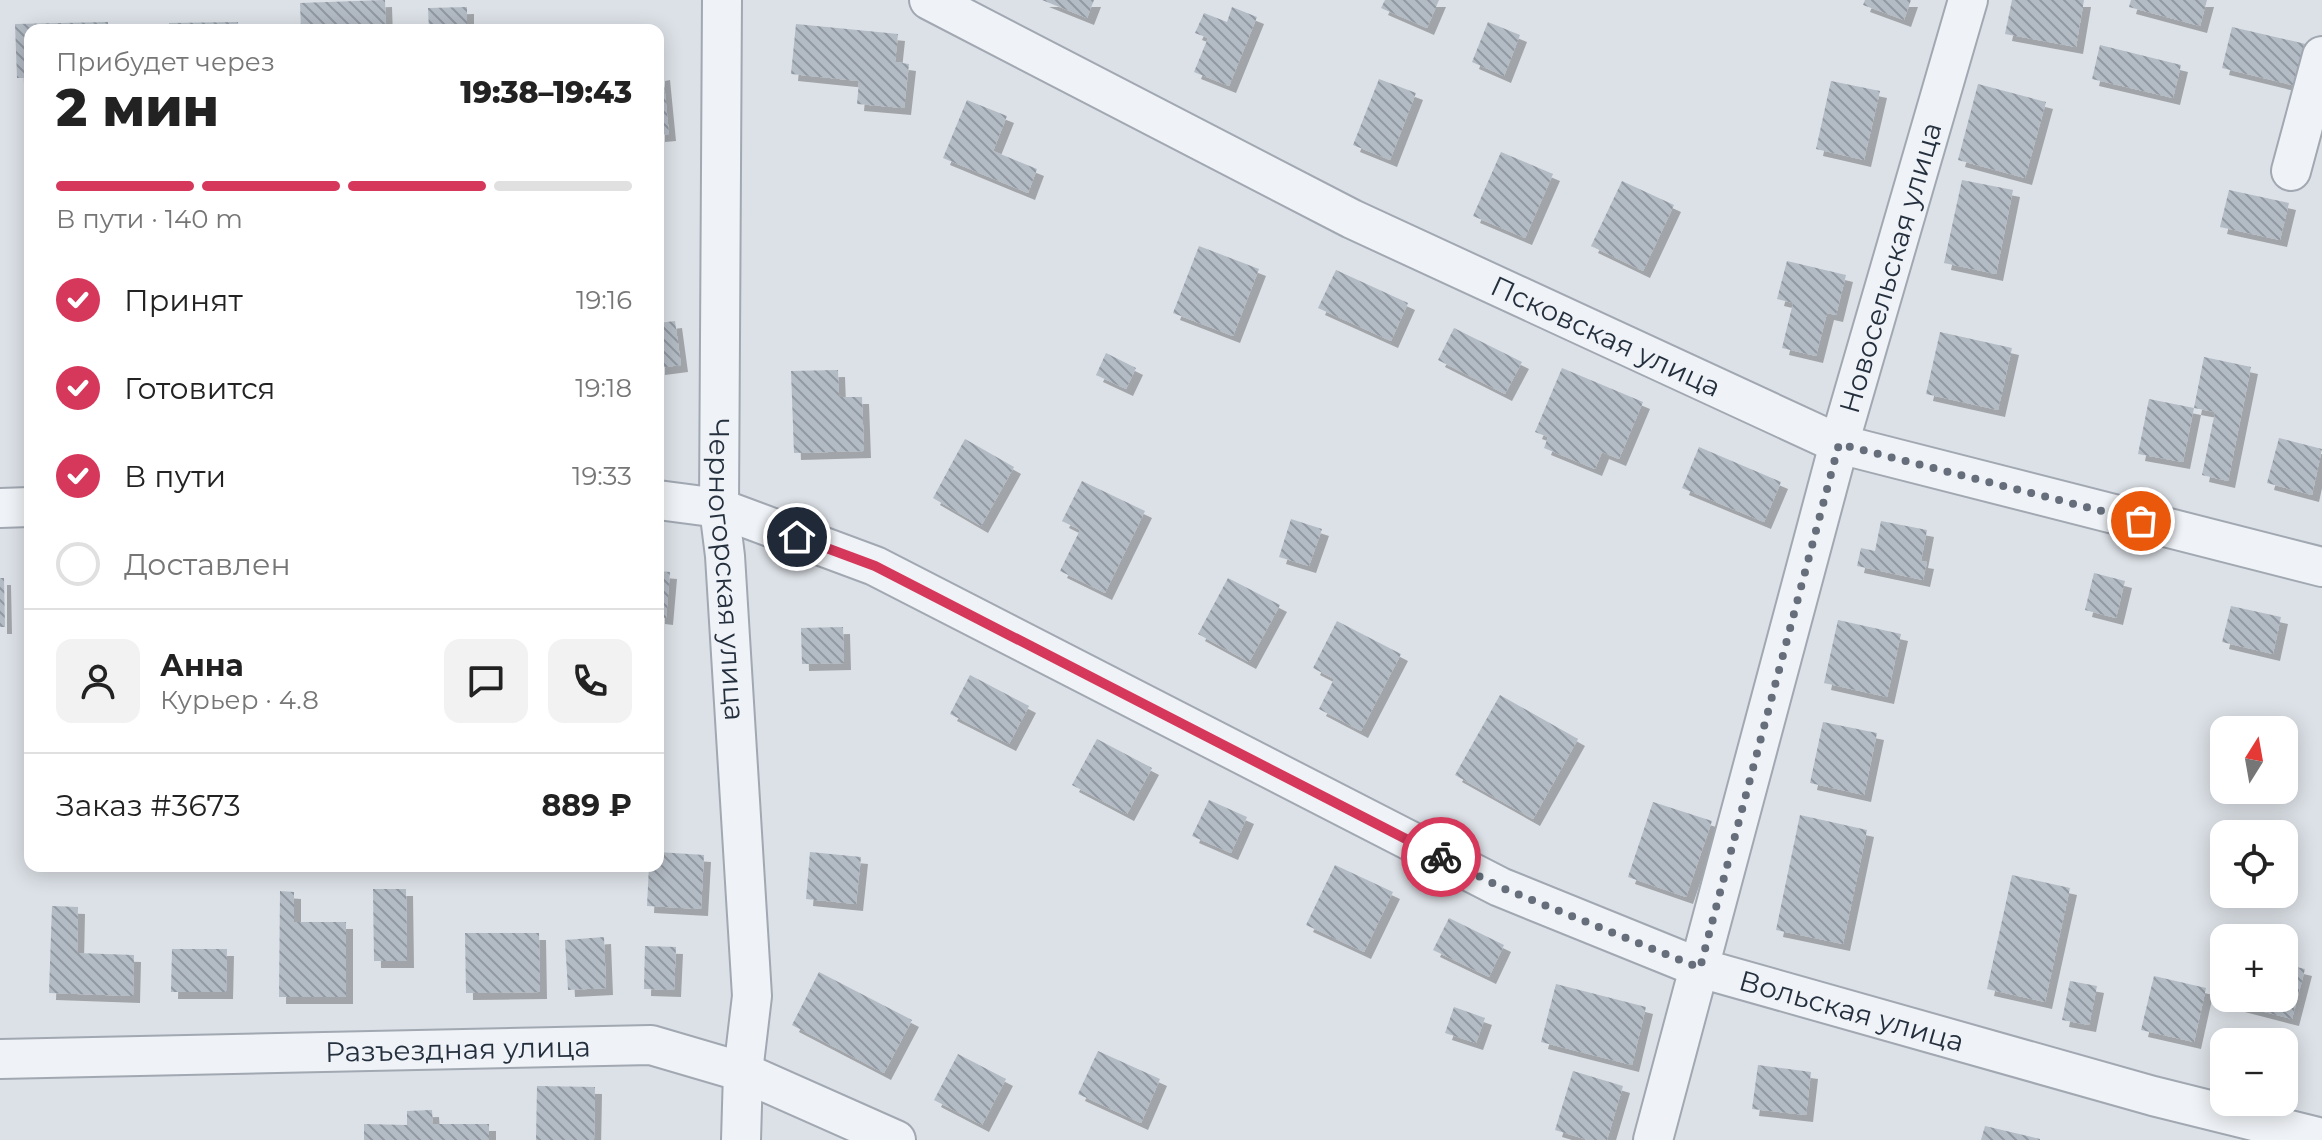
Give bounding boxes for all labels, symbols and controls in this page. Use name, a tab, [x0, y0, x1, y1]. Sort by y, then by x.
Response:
text: Прибудет через	[56, 46, 275, 78]
text: 19:38–19:43	[460, 74, 632, 111]
text: 2 мин	[56, 76, 219, 139]
street label: Новосельская улица	[1832, 118, 1949, 417]
text: В пути · 140 m	[56, 203, 243, 235]
street label: Псковская улица	[1486, 269, 1726, 404]
icon: check	[56, 278, 100, 322]
text: Принят	[124, 282, 243, 319]
text: 19:16	[576, 284, 632, 316]
icon: check	[56, 366, 100, 410]
text: Готовится	[124, 370, 276, 407]
text: 19:18	[575, 372, 632, 404]
street label: Черногорская улица	[702, 418, 752, 722]
icon: check	[56, 454, 100, 498]
text: В пути	[124, 458, 226, 495]
text: 19:33	[572, 460, 632, 492]
pin	[2107, 487, 2175, 555]
icon: bag	[2119, 499, 2163, 543]
pin	[763, 503, 831, 571]
icon: home	[775, 515, 819, 559]
text: Доставлен	[124, 546, 291, 583]
button: person	[56, 639, 140, 723]
button: chat	[444, 639, 528, 723]
button: phone	[548, 639, 632, 723]
text: Анна	[160, 647, 244, 684]
text: Курьер · 4.8	[160, 684, 319, 716]
north arrow	[2210, 716, 2298, 804]
map controls	[2210, 716, 2298, 1116]
text: Заказ #3673	[56, 787, 241, 824]
text: 889 ₽	[542, 787, 632, 824]
courier	[1401, 817, 1481, 897]
button: locate	[2210, 820, 2298, 908]
icon: bike	[1419, 835, 1463, 879]
button: +	[2210, 924, 2298, 1012]
street label: Вольская улица	[1735, 963, 1968, 1059]
button: −	[2210, 1028, 2298, 1116]
street label: Разъездная улица	[325, 1029, 591, 1069]

